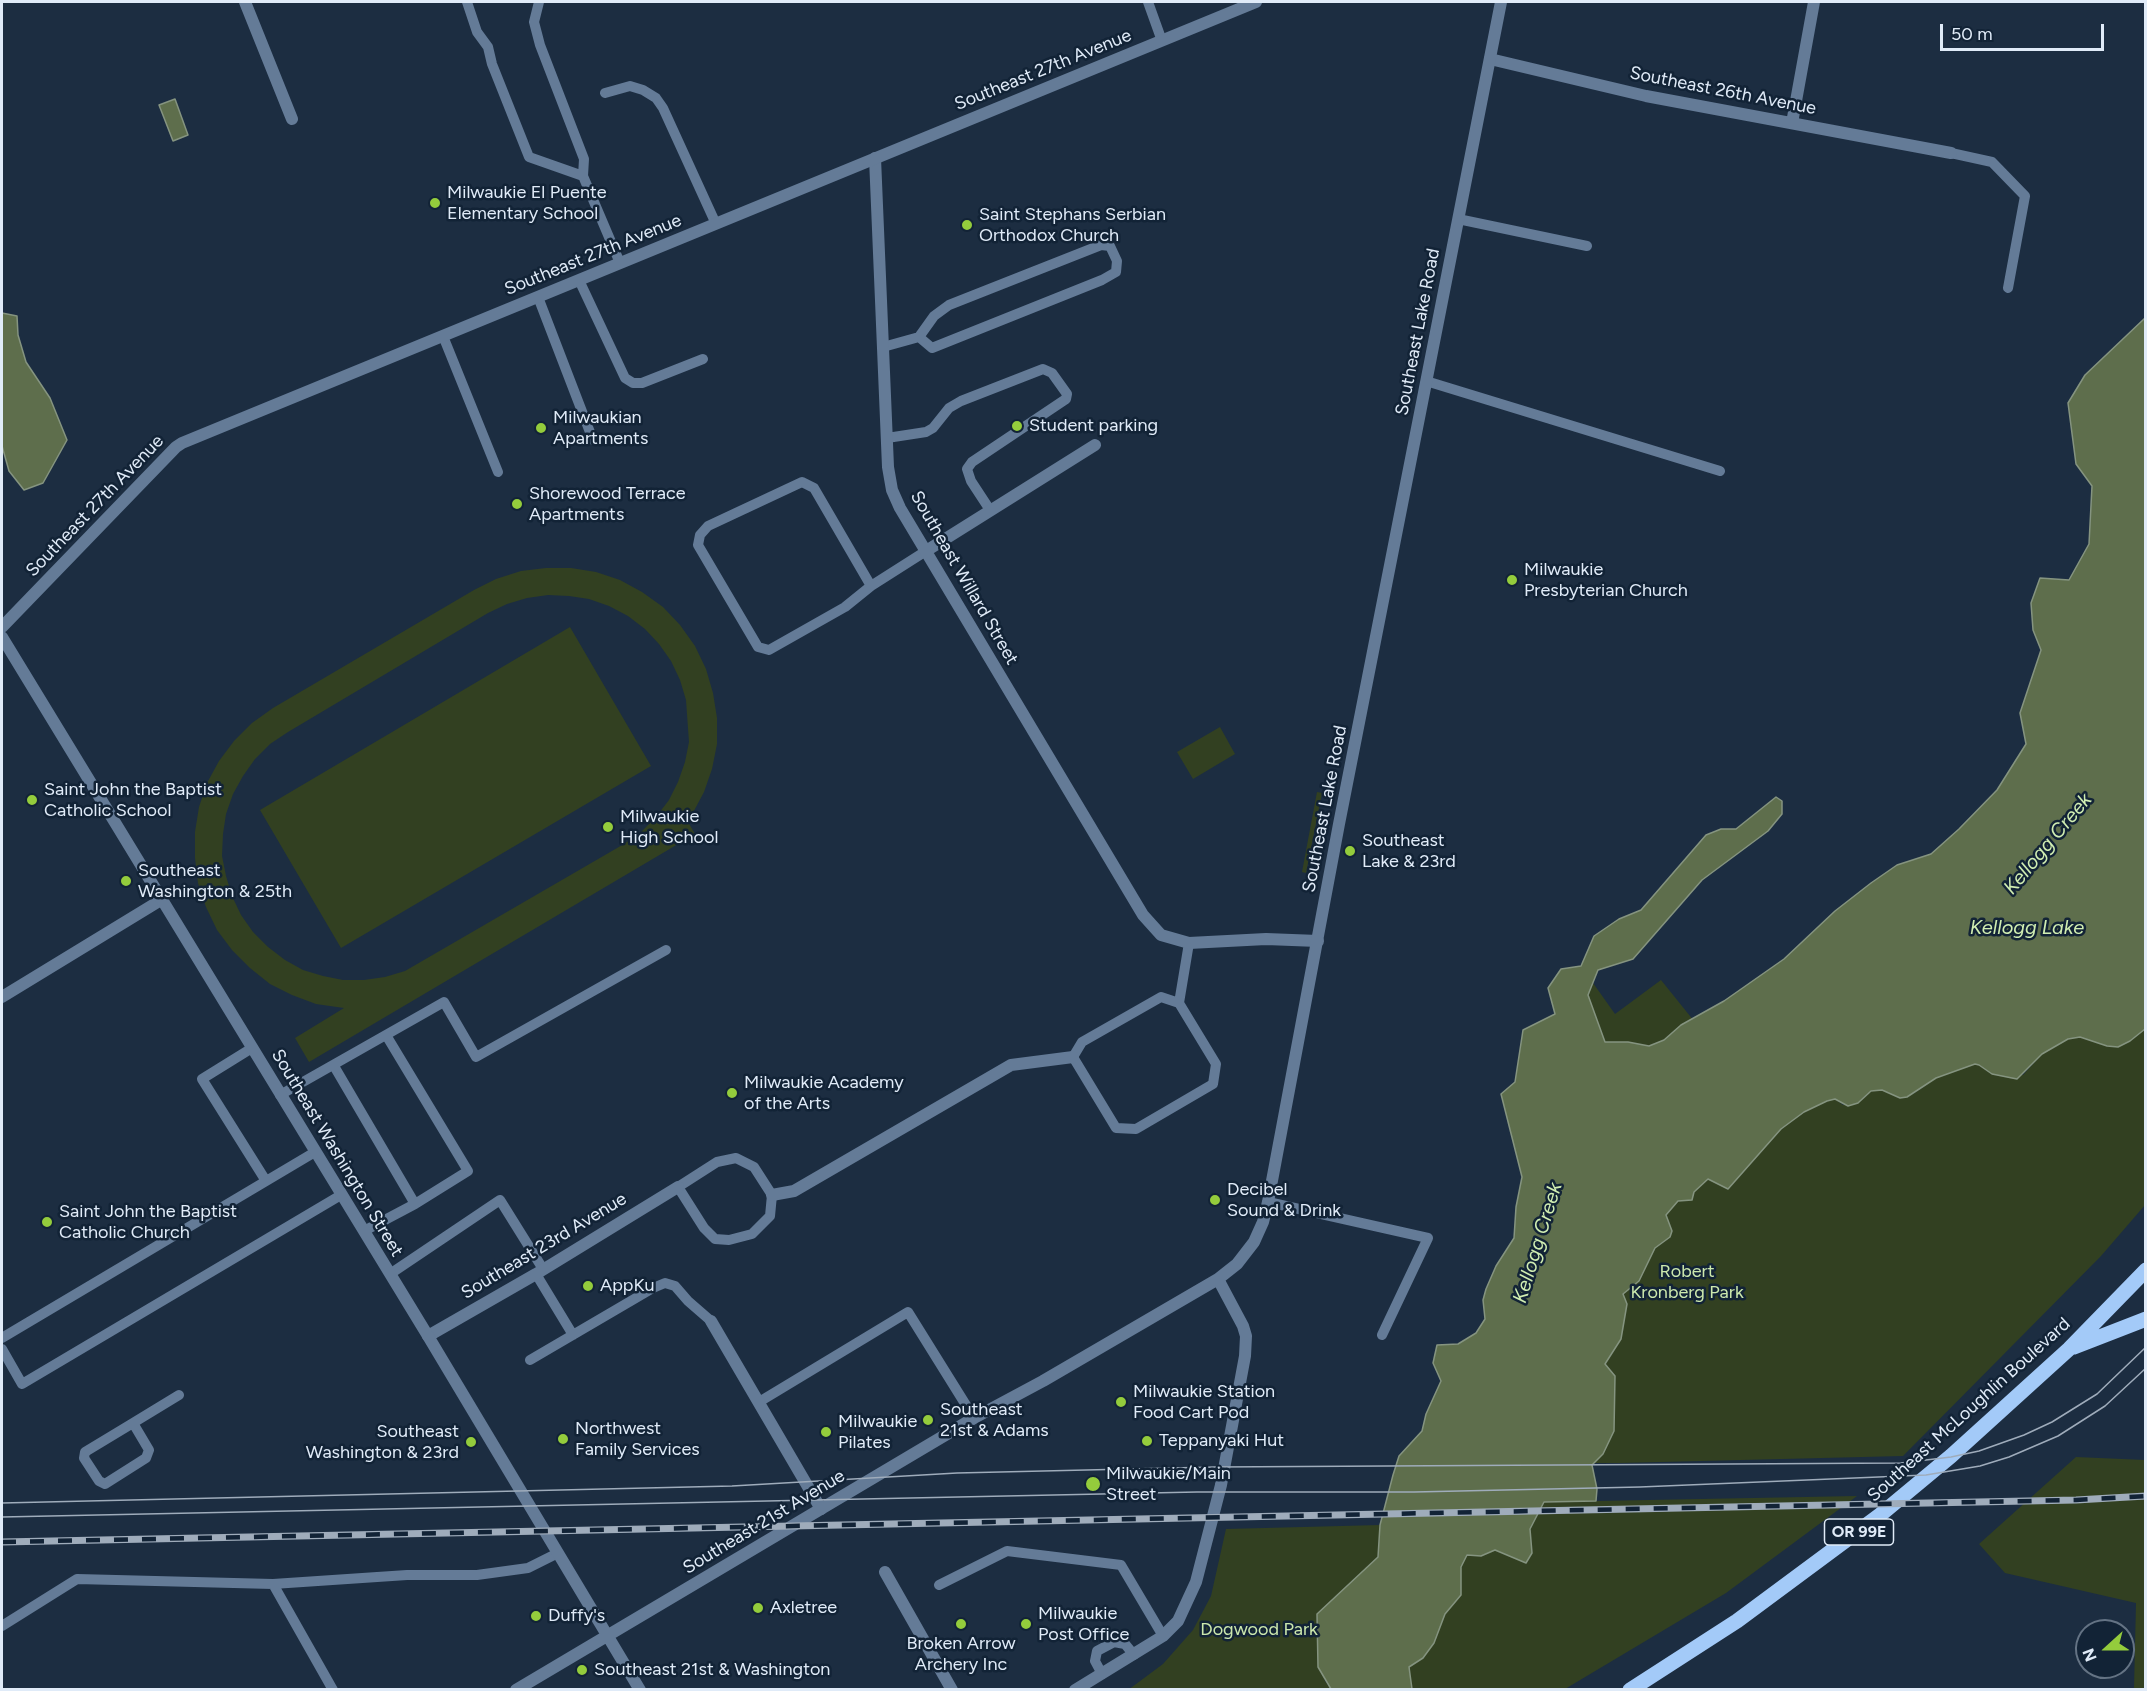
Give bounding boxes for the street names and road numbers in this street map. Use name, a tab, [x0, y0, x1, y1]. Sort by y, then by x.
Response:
street label: Southeast 27th Avenue	[951, 25, 1135, 115]
street label: Southeast 26th Avenue	[1628, 62, 1818, 120]
street label: Southeast 27th Avenue	[501, 210, 685, 300]
street label: Southeast Lake Road	[1391, 247, 1445, 417]
street label: Southeast 27th Avenue	[22, 431, 168, 581]
street label: Southeast Willard Street	[905, 487, 1023, 669]
street label: Southeast Lake Road	[1298, 724, 1352, 894]
street label: Southeast Washington Street	[266, 1045, 408, 1261]
street label: Southeast 23rd Avenue	[458, 1188, 630, 1304]
street label: Southeast McLoughlin Boulevard	[1863, 1313, 2075, 1507]
street label: Southeast 21st Avenue	[679, 1465, 849, 1579]
road number: OR 99E	[1824, 1519, 1894, 1545]

